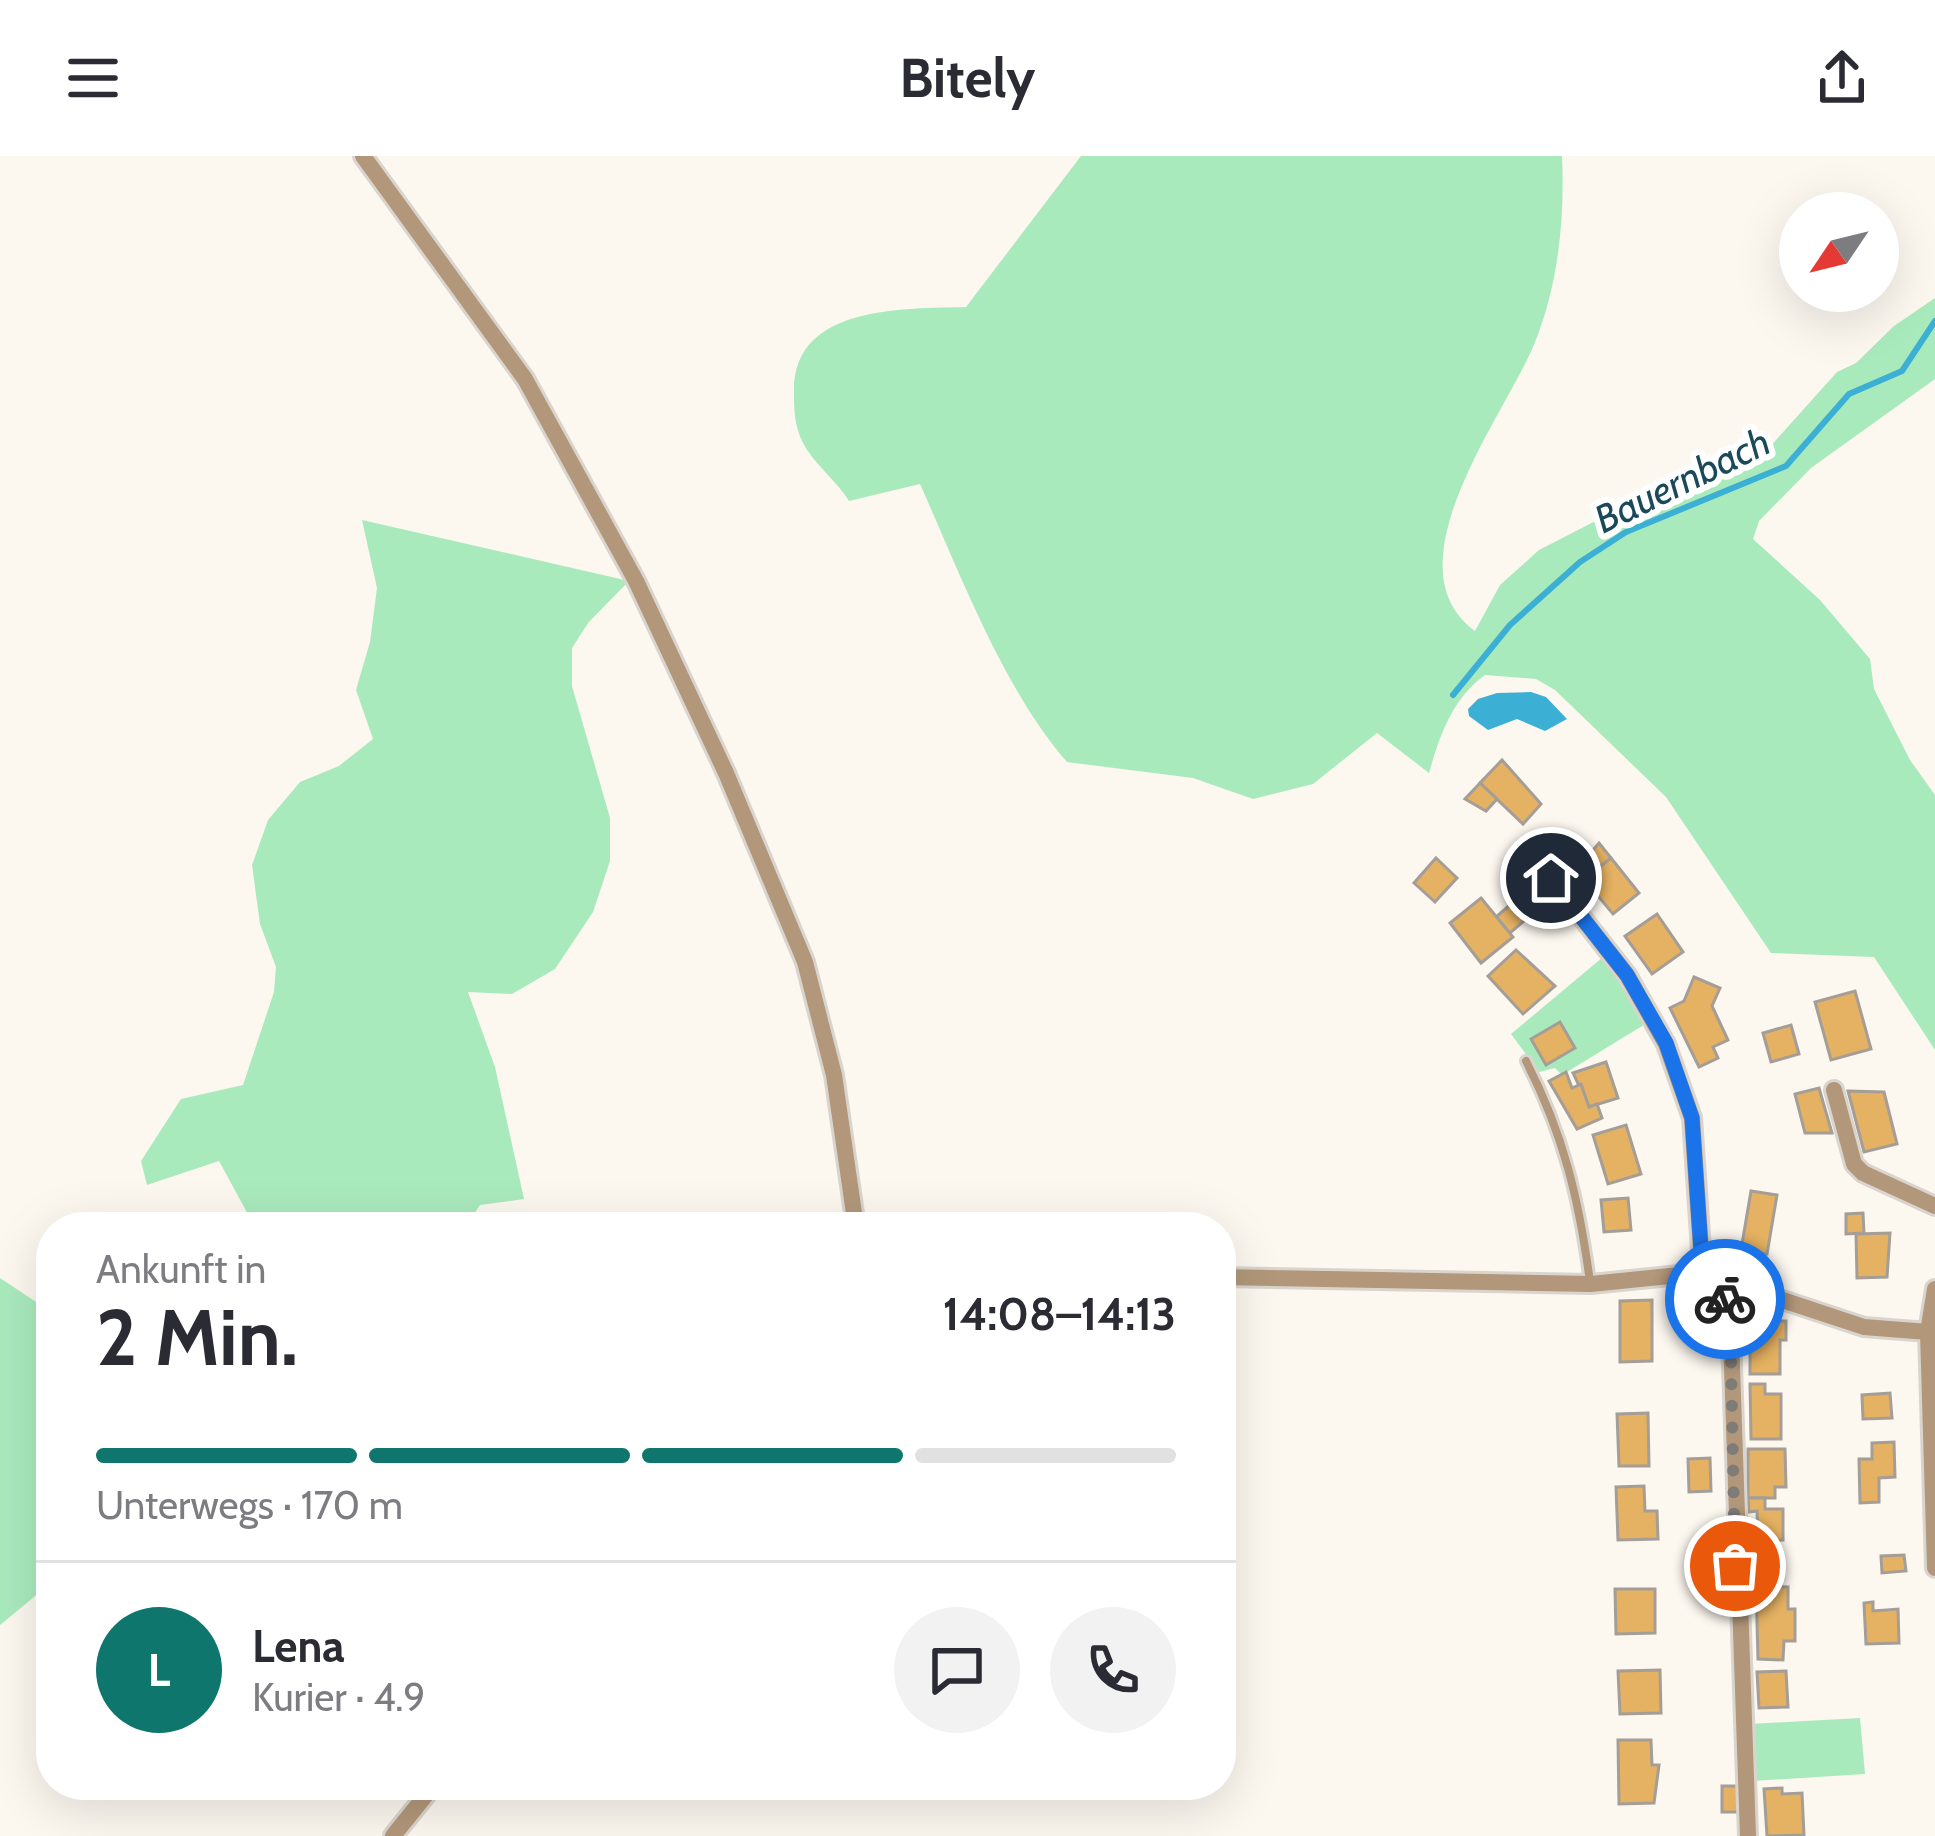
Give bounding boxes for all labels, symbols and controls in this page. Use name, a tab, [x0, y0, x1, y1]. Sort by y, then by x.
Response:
icon: menu	[60, 45, 126, 111]
text: Bitely	[900, 45, 1035, 111]
icon: share	[1809, 45, 1875, 111]
north arrow	[1779, 192, 1899, 312]
map controls	[1779, 192, 1899, 312]
water label: Bauernbach	[1586, 417, 1778, 543]
pin	[1500, 827, 1602, 929]
icon: home	[1518, 845, 1584, 911]
courier	[1665, 1239, 1785, 1359]
text: Ankunft in	[96, 1245, 266, 1293]
icon: bike	[1692, 1266, 1758, 1332]
text: 14:08–14:13	[943, 1287, 1176, 1341]
text: 2 Min.	[96, 1290, 298, 1385]
text: Unterwegs · 170 m	[96, 1481, 403, 1529]
pin	[1684, 1515, 1786, 1617]
icon: bag	[1702, 1533, 1768, 1599]
button: chat	[894, 1607, 1020, 1733]
button: phone	[1050, 1607, 1176, 1733]
text: Lena	[252, 1619, 345, 1673]
text: L	[148, 1643, 170, 1697]
text: Kurier · 4.9	[252, 1673, 426, 1721]

